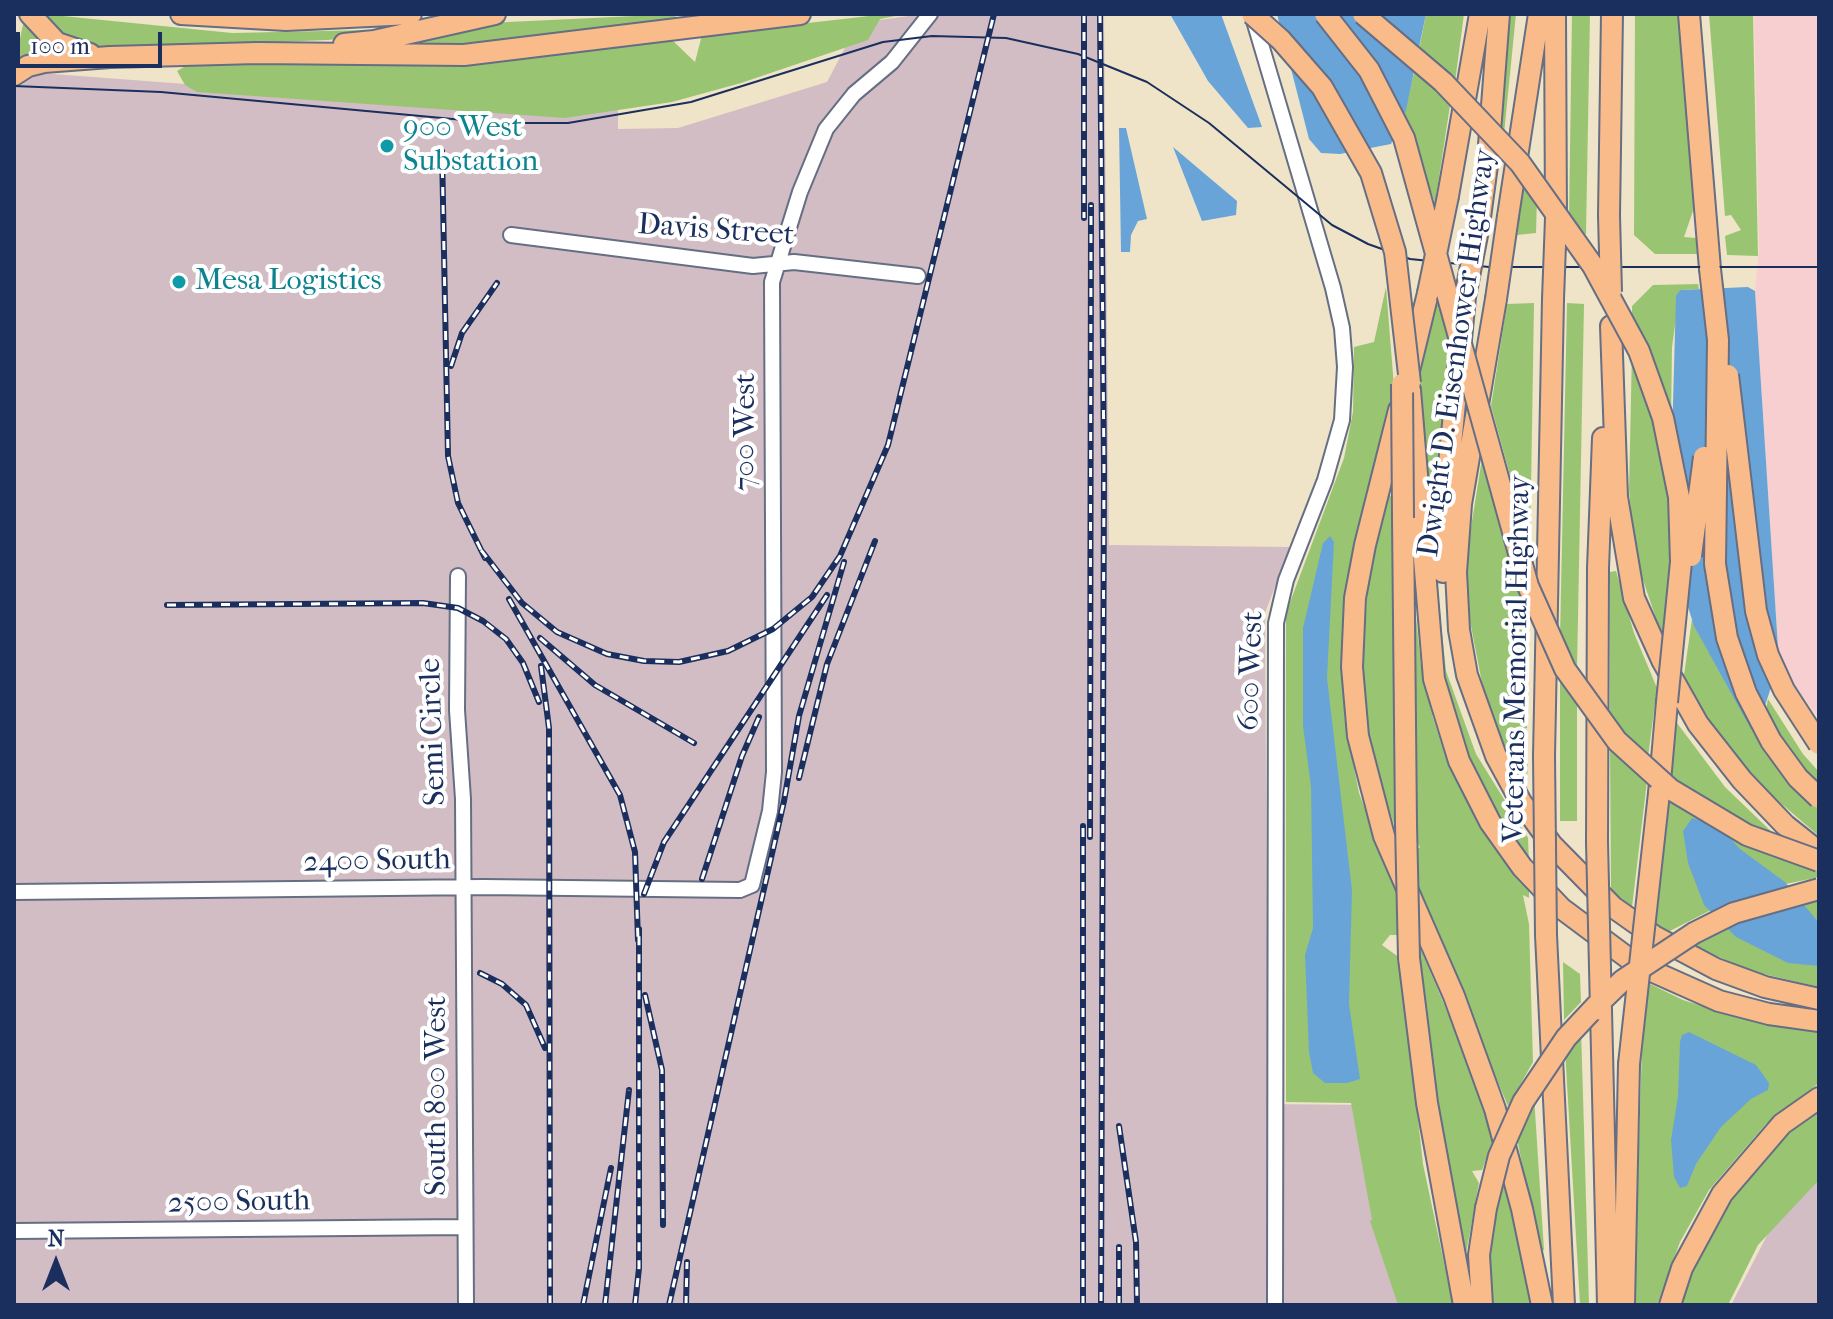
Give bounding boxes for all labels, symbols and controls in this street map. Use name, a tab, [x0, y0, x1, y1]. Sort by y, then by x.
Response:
scale bar	[20, 16, 166, 66]
text: 100 m	[30, 32, 90, 60]
place label: 900 West Substation	[403, 111, 538, 182]
marker: 900 West Substation	[378, 137, 396, 155]
street label: Dwight D. Eisenhower Highway	[1412, 147, 1504, 559]
street label: Davis Street	[637, 208, 795, 254]
place label: Mesa Logistics	[195, 264, 382, 300]
marker: Mesa Logistics	[170, 273, 188, 291]
street label: 700 West	[729, 373, 765, 491]
street label: Veterans Memorial Highway	[1497, 475, 1539, 843]
street label: 600 West	[1232, 610, 1272, 732]
street label: Semi Circle	[413, 657, 455, 807]
street label: 2400 South	[303, 843, 451, 881]
street label: South 800 West	[420, 996, 456, 1196]
street label: 2500 South	[167, 1184, 311, 1222]
north arrow	[16, 1223, 96, 1303]
text: N	[48, 1226, 64, 1252]

